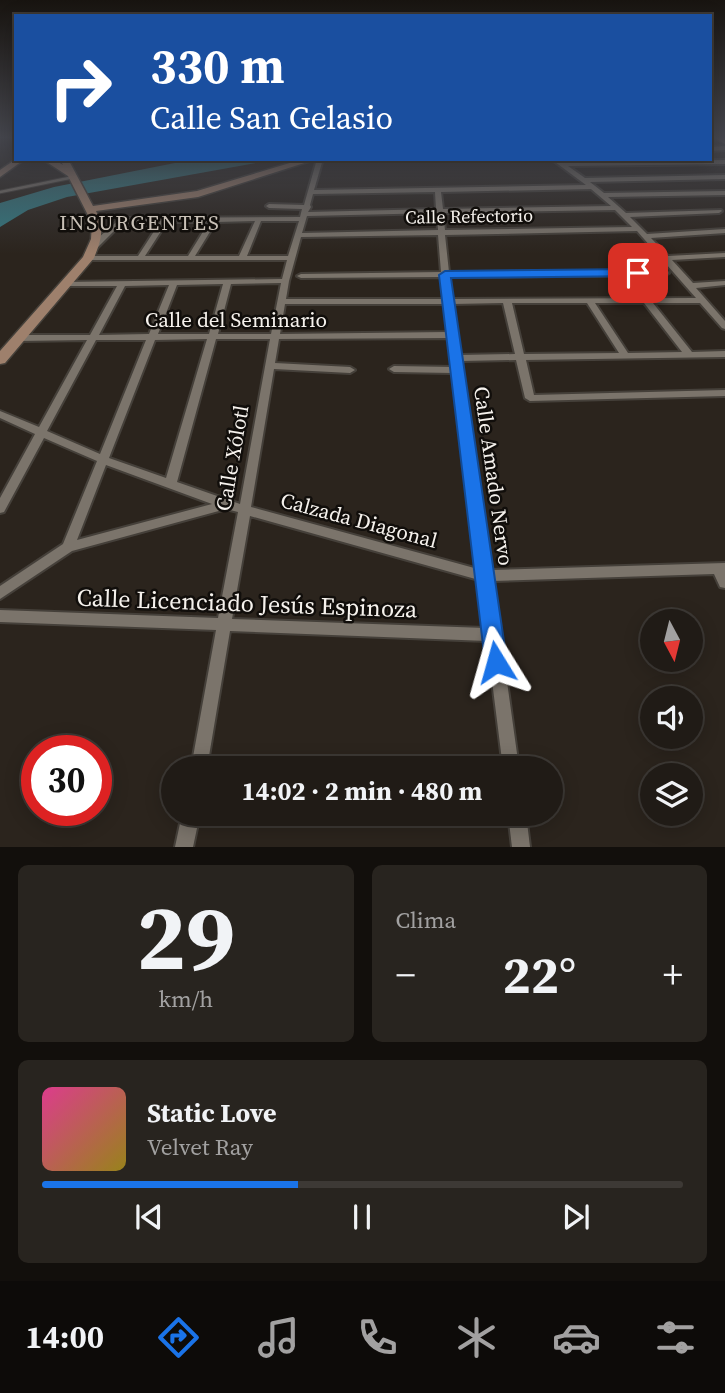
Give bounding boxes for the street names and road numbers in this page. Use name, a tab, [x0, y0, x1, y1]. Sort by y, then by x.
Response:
street label: Calle Refectorio	[405, 202, 533, 230]
street label: Calle del Seminario	[145, 305, 327, 334]
street label: Calle Amado Nervo	[467, 385, 521, 567]
street label: Calle Xólotl	[208, 403, 256, 513]
street label: Calzada Diagonal	[277, 485, 441, 555]
street label: Calle Licenciado Jesús Espinoza	[76, 581, 419, 625]

